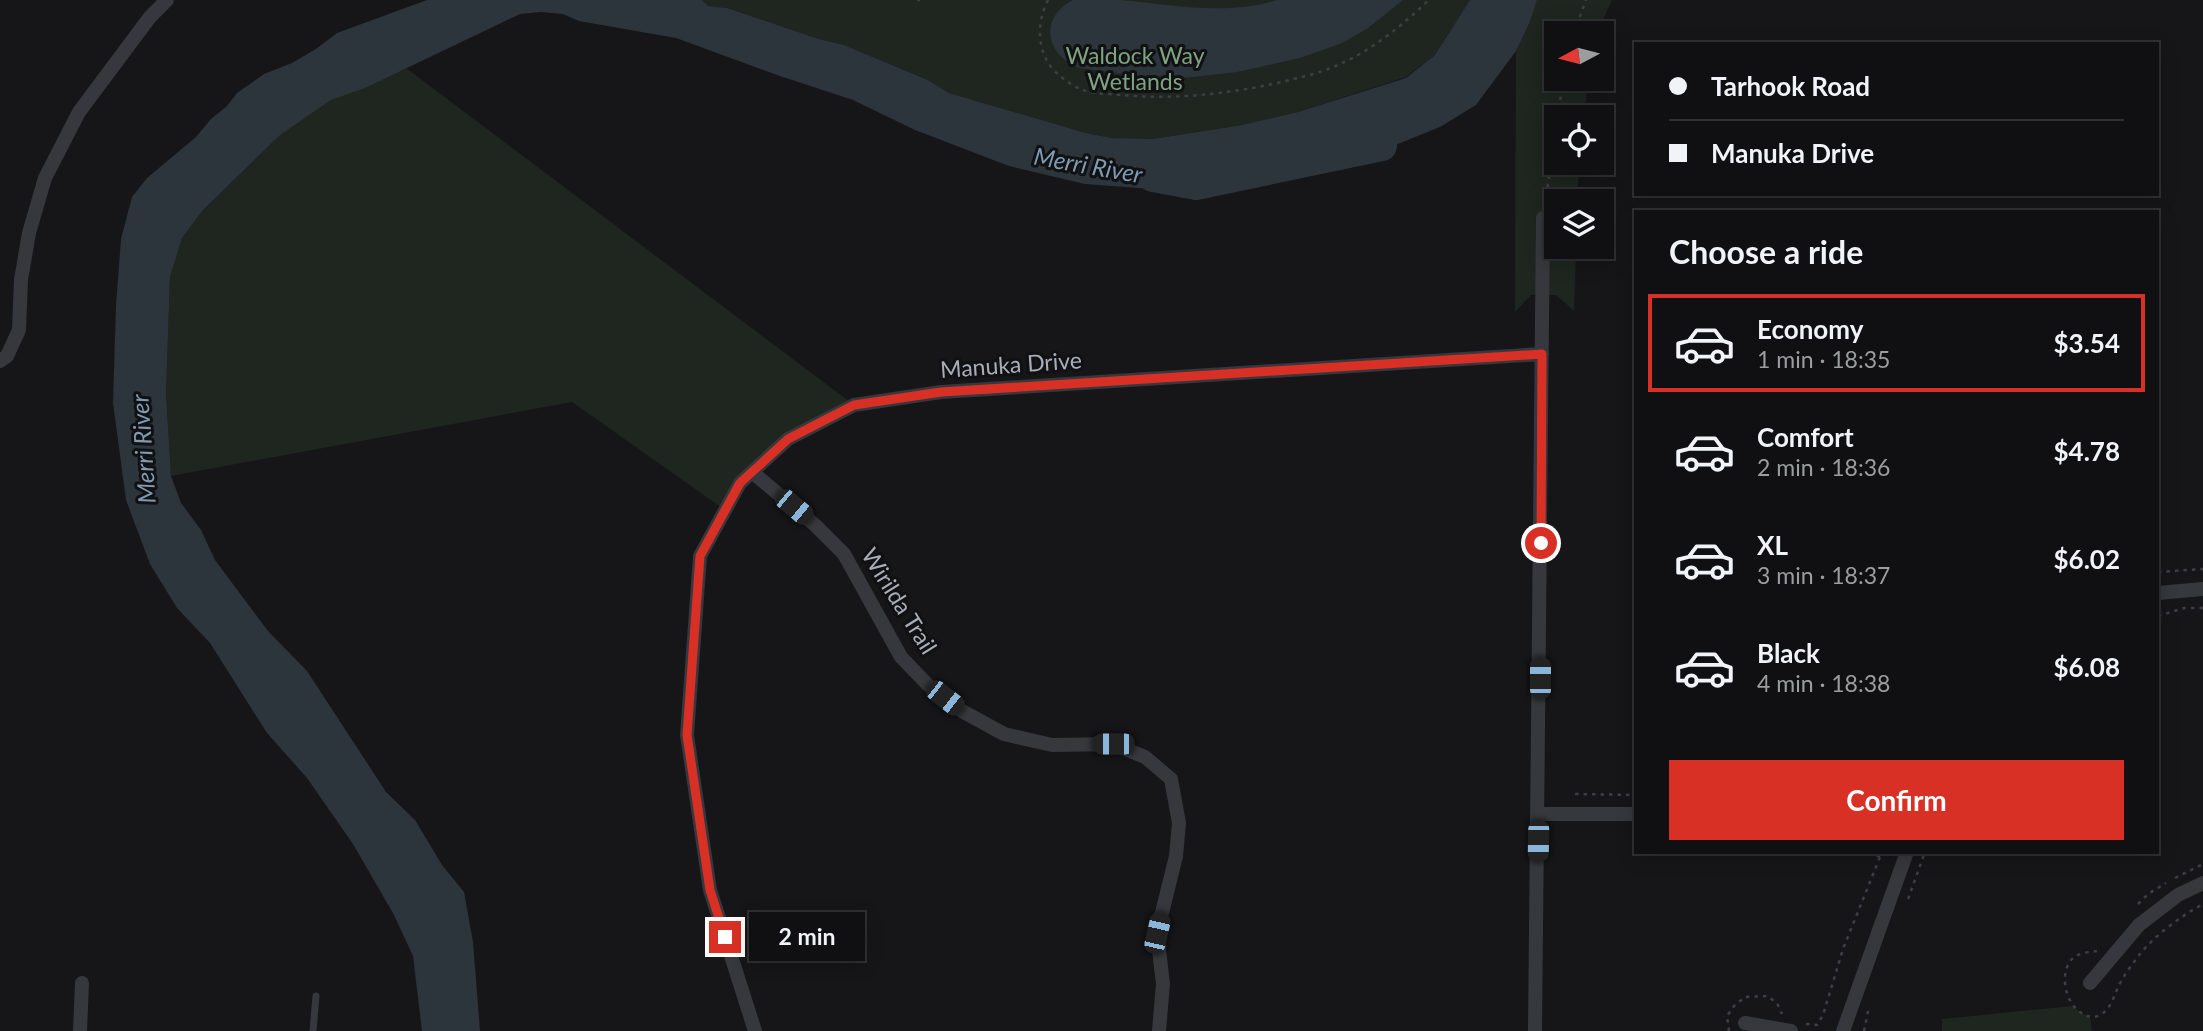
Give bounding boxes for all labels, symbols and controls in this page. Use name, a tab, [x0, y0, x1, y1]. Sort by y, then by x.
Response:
north arrow	[1544, 21, 1614, 91]
map controls	[1544, 21, 1614, 259]
park label: Waldock Way Wetlands	[1065, 41, 1205, 95]
text: Tarhook Road	[1711, 70, 1870, 102]
button: locate	[1544, 105, 1614, 175]
text: Manuka Drive	[1711, 137, 1874, 169]
water label: Merri River	[1032, 141, 1146, 188]
button: layers	[1544, 189, 1614, 259]
text: Choose a ride	[1669, 232, 1863, 271]
icon: car	[1673, 312, 1736, 375]
text: Economy	[1757, 313, 1863, 345]
text: $3.54	[2054, 327, 2120, 359]
street label: Manuka Drive	[939, 345, 1083, 383]
text: 1 min · 18:35	[1757, 345, 1890, 373]
water label: Merri River	[124, 393, 161, 505]
icon: car	[1673, 420, 1736, 483]
text: Comfort	[1757, 421, 1854, 453]
text: $4.78	[2054, 435, 2120, 467]
text: 2 min · 18:36	[1757, 453, 1890, 481]
car	[772, 485, 817, 529]
route start	[1525, 527, 1557, 559]
icon: car	[1673, 528, 1736, 591]
text: XL	[1757, 529, 1788, 561]
street label: Wirilda Trail	[856, 542, 943, 659]
text: $6.02	[2054, 543, 2120, 575]
text: 3 min · 18:37	[1757, 561, 1890, 589]
icon: car	[1673, 636, 1736, 699]
text: Black	[1757, 637, 1820, 669]
text: $6.08	[2054, 651, 2120, 683]
car	[1530, 657, 1551, 699]
text: 4 min · 18:38	[1757, 669, 1890, 697]
car	[922, 677, 969, 719]
car	[1093, 734, 1135, 755]
button: Confirm	[1669, 760, 2124, 840]
car	[1528, 820, 1549, 862]
car	[1143, 910, 1172, 956]
callout: 2 min	[750, 912, 865, 962]
route end	[709, 921, 741, 953]
text: 2 min	[778, 922, 836, 950]

